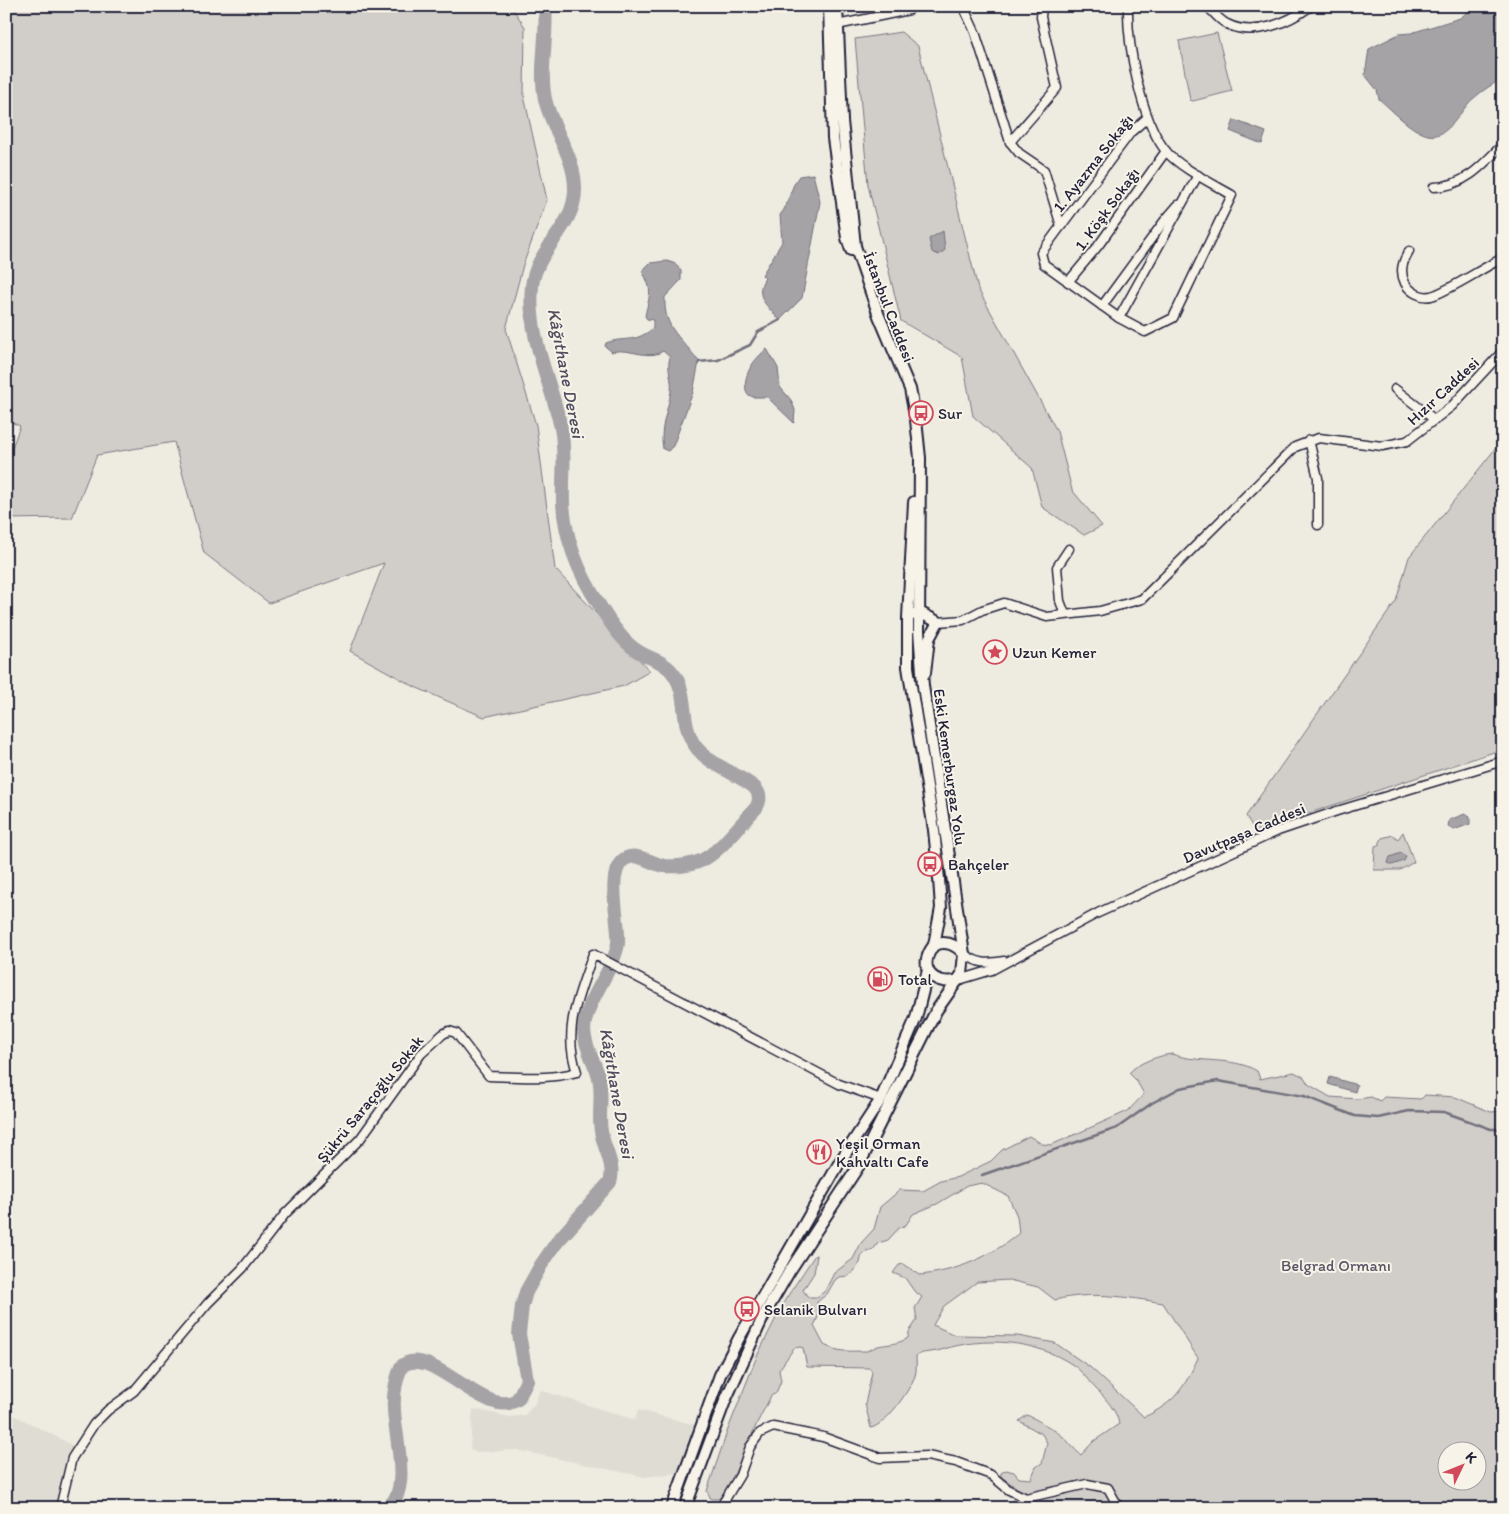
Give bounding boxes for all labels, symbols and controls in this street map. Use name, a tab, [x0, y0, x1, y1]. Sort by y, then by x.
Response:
street label: 1. Ayazma Sokağı	[1049, 110, 1137, 216]
street label: 1. Köşk Sokağı	[1071, 164, 1143, 254]
street label: İstanbul Caddesi	[859, 249, 919, 365]
water label: Kâğıthane Deresi	[543, 306, 590, 442]
street label: Hızır Caddesi	[1403, 353, 1483, 429]
bus stop icon: Sur	[908, 400, 934, 426]
place label: Sur	[938, 404, 963, 423]
place icon: Uzun Kemer	[982, 639, 1008, 665]
place label: Uzun Kemer	[1012, 643, 1097, 662]
street label: Eski Kemerburgaz Yolu	[930, 687, 970, 847]
street label: Davutpaşa Caddesi	[1180, 799, 1308, 867]
bus stop icon: Bahçeler	[917, 851, 943, 877]
place label: Bahçeler	[948, 855, 1010, 874]
fuel station icon: Total	[867, 966, 893, 992]
place label: Total	[898, 970, 932, 989]
water label: Kâğıthane Deresi	[595, 1026, 640, 1162]
street label: Şükrü Saraçoğlu Sokak	[313, 1031, 428, 1167]
place label: Yeşil Orman Kahvaltı Cafe	[836, 1134, 929, 1171]
restaurant icon: Yeşil Orman Kahvaltı Cafe	[806, 1139, 832, 1165]
park label: Belgrad Ormanı	[1281, 1256, 1391, 1275]
bus stop icon: Selanik Bulvarı	[734, 1296, 760, 1322]
place label: Selanik Bulvarı	[764, 1300, 867, 1319]
north arrow	[1436, 1442, 1486, 1492]
text: K	[1462, 1448, 1481, 1467]

